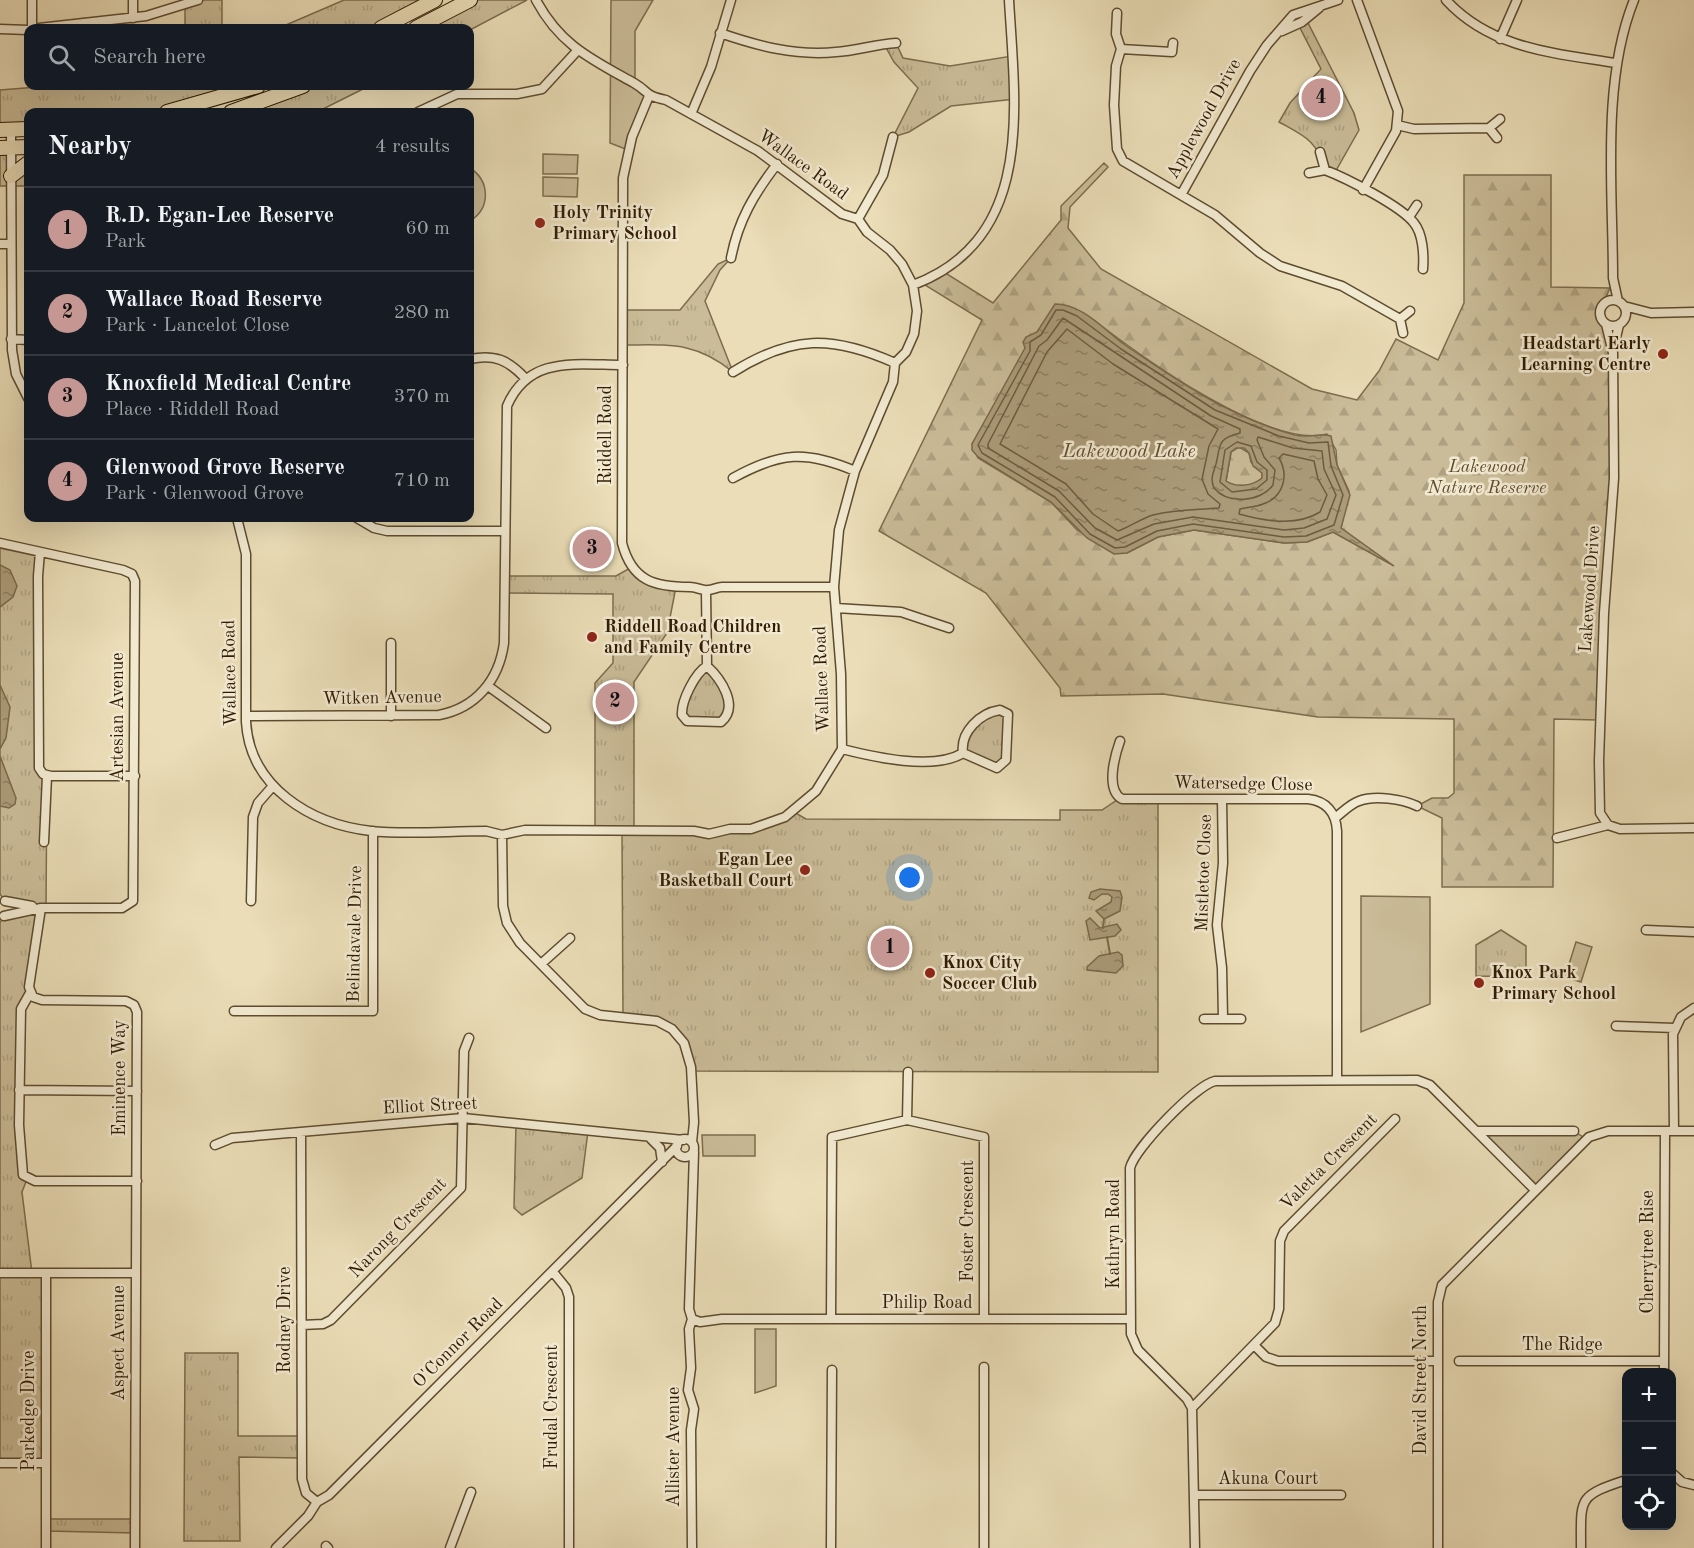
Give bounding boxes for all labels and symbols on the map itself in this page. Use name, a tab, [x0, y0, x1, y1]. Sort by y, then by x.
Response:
street label: Applewood Drive	[1164, 56, 1244, 182]
pin: 4	[1302, 76, 1340, 120]
street label: Wallace Road	[755, 126, 851, 204]
place label: Holy Trinity Primary School	[552, 204, 677, 243]
marker: Holy Trinity Primary School	[533, 216, 547, 230]
place label: Headstart Early Learning Centre	[1520, 335, 1651, 374]
marker: Headstart Early Learning Centre	[1656, 347, 1670, 361]
street label: Riddell Road	[597, 385, 615, 485]
water label: Lakewood Lake	[1061, 442, 1196, 462]
park label: Lakewood Nature Reserve	[1427, 458, 1546, 497]
street label: Lakewood Drive	[1577, 525, 1603, 653]
pin: 3	[572, 526, 612, 572]
place label: Riddell Road Children and Family Centre	[604, 618, 781, 657]
street label: Wallace Road	[220, 620, 240, 726]
street label: Wallace Road	[811, 625, 833, 733]
marker: Riddell Road Children and Family Centre	[585, 630, 599, 644]
street label: Artesian Avenue	[109, 652, 127, 782]
pin: 2	[596, 680, 634, 724]
street label: Witken Avenue	[322, 688, 442, 708]
street label: Watersedge Close	[1173, 774, 1313, 794]
street label: Mistletoe Close	[1193, 814, 1215, 932]
place label: Egan Lee Basketball Court	[658, 851, 793, 890]
marker: Egan Lee Basketball Court	[798, 863, 812, 877]
your location	[895, 863, 924, 892]
street label: Belindavale Drive	[345, 865, 365, 1003]
pin: 1	[870, 926, 910, 970]
place label: Knox City Soccer Club	[942, 954, 1037, 993]
place label: Knox Park Primary School	[1491, 964, 1616, 1003]
marker: Knox City Soccer Club	[923, 966, 937, 980]
marker: Knox Park Primary School	[1472, 976, 1486, 990]
street label: Eminence Way	[111, 1019, 129, 1136]
street label: Elliot Street	[382, 1095, 478, 1117]
street label: Valetta Crescent	[1277, 1110, 1381, 1214]
street label: Foster Crescent	[959, 1160, 977, 1282]
street label: Narong Crescent	[346, 1175, 450, 1281]
street label: Kathryn Road	[1105, 1179, 1123, 1289]
street label: Cherrytree Rise	[1639, 1190, 1657, 1314]
street label: Rodney Drive	[276, 1266, 294, 1374]
street label: Aspect Avenue	[110, 1285, 128, 1401]
street label: Philip Road	[881, 1294, 973, 1312]
street label: O'Connor Road	[410, 1295, 506, 1391]
street label: David Street North	[1412, 1305, 1430, 1455]
street label: The Ridge	[1521, 1336, 1603, 1354]
street label: Frudal Crescent	[543, 1344, 561, 1470]
street label: Parkedge Drive	[20, 1350, 38, 1472]
street label: Allister Avenue	[665, 1387, 683, 1507]
street label: Akuna Court	[1218, 1470, 1318, 1488]

